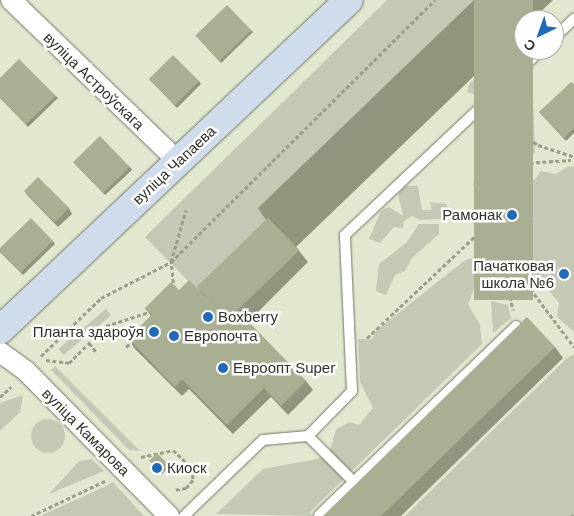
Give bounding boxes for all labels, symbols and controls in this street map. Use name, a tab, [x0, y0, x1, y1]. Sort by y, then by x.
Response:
north arrow	[514, 10, 564, 60]
street label: вуліца Астроўскага	[40, 28, 148, 134]
text: С	[521, 36, 539, 55]
street label: вуліца Чапаева	[129, 122, 219, 208]
place label: Рамонак	[442, 206, 502, 224]
marker: Рамонак	[506, 209, 518, 221]
place label: Пачатковая школа №6	[473, 256, 554, 291]
marker: Пачатковая школа №6	[558, 268, 570, 280]
place label: Boxberry	[218, 308, 278, 326]
marker: Boxberry	[202, 311, 214, 323]
place label: Планта здароўя	[33, 323, 144, 341]
marker: Планта здароўя	[148, 326, 160, 338]
place label: Европочта	[184, 327, 258, 345]
marker: Европочта	[168, 330, 180, 342]
place label: Евроопт Super	[233, 359, 335, 377]
marker: Евроопт Super	[217, 362, 229, 374]
street label: вуліца Камарова	[38, 384, 134, 480]
place label: Киоск	[167, 459, 207, 477]
marker: Киоск	[151, 462, 163, 474]

